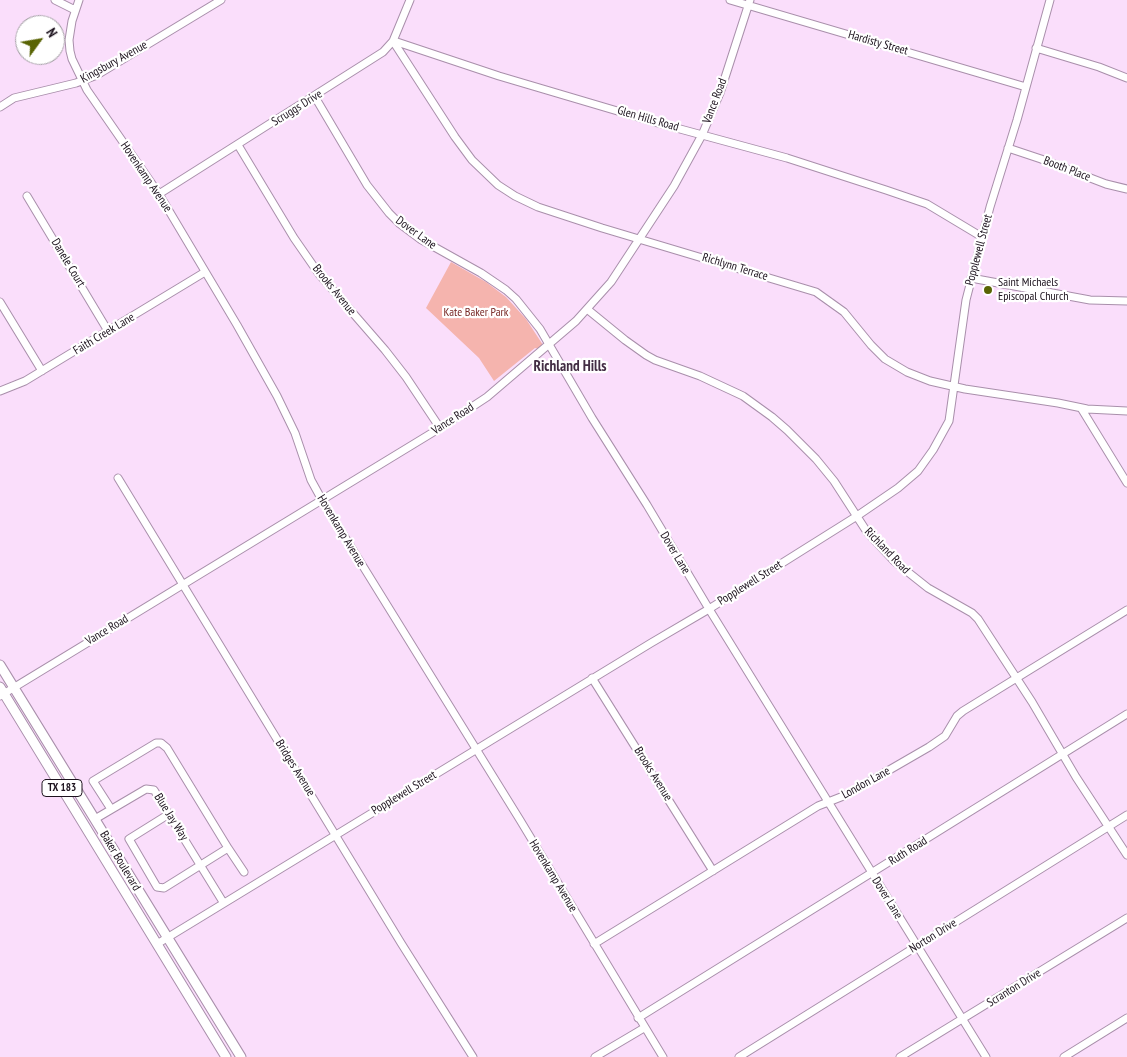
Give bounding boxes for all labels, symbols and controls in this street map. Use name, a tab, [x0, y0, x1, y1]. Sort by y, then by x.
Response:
north arrow	[15, 15, 65, 65]
text: N	[42, 25, 62, 41]
street label: Hardisty Street	[846, 28, 910, 58]
street label: Kingsbury Avenue	[78, 38, 150, 86]
street label: Vance Road	[700, 76, 730, 126]
street label: Scruggs Drive	[269, 87, 325, 129]
street label: Glen Hills Road	[616, 103, 680, 135]
street label: Hovenkamp Avenue	[117, 139, 175, 215]
street label: Booth Place	[1041, 153, 1093, 185]
street label: Dover Lane	[393, 213, 439, 253]
street label: Popplewell Street	[963, 213, 995, 287]
street label: Danele Court	[48, 236, 88, 290]
street label: Richlynn Terrace	[700, 250, 770, 284]
street label: Brooks Avenue	[309, 262, 359, 318]
place label: Saint Michaels Episcopal Church	[998, 276, 1068, 304]
marker: Saint Michaels Episcopal Church	[982, 284, 994, 296]
park label: Kate Baker Park	[444, 306, 508, 320]
street label: Faith Creek Lane	[71, 310, 137, 358]
district label: Richland Hills	[533, 358, 607, 376]
street label: Vance Road	[429, 400, 477, 438]
street label: Hovenkamp Avenue	[314, 492, 368, 570]
street label: Richland Road	[861, 525, 913, 577]
street label: Dover Lane	[657, 529, 693, 577]
street label: Popplewell Street	[715, 557, 785, 609]
street label: Vance Road	[83, 612, 131, 648]
street label: Bridges Avenue	[272, 737, 318, 799]
street label: Brooks Avenue	[631, 744, 675, 804]
street label: London Lane	[839, 764, 893, 802]
street label: Popplewell Street	[369, 768, 439, 818]
road number: TX 183	[42, 780, 82, 796]
street label: Blue Jay Way	[151, 791, 191, 843]
street label: Baker Boulevard	[96, 828, 144, 894]
street label: Ruth Road	[886, 834, 930, 868]
street label: Hovenkamp Avenue	[526, 837, 580, 915]
street label: Dover Lane	[869, 874, 905, 922]
street label: Norton Drive	[907, 916, 959, 956]
street label: Scranton Drive	[984, 966, 1044, 1010]

